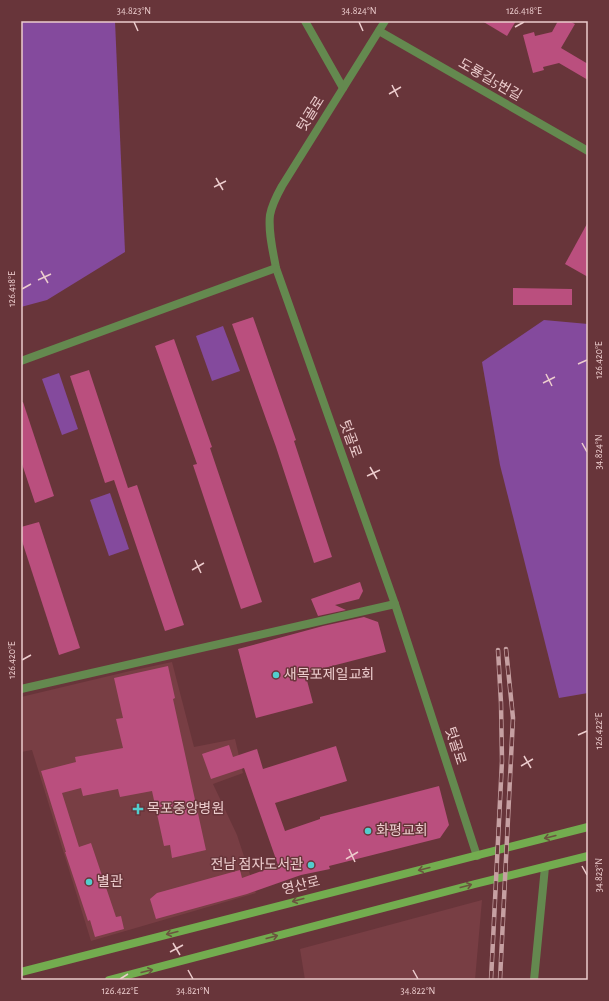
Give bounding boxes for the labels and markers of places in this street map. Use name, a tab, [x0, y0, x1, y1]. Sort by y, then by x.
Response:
place label: 새목포제일교회	[284, 667, 374, 682]
marker: 새목포제일교회	[271, 670, 281, 680]
place label: 목포중앙병원	[147, 801, 224, 816]
marker: 목포중앙병원	[132, 803, 144, 815]
place label: 화평교회	[376, 823, 428, 838]
marker: 화평교회	[363, 826, 373, 836]
place label: 전남 점자도서관	[211, 857, 303, 872]
marker: 전남 점자도서관	[306, 860, 316, 870]
place label: 별관	[97, 874, 123, 889]
marker: 별관	[84, 877, 94, 887]

